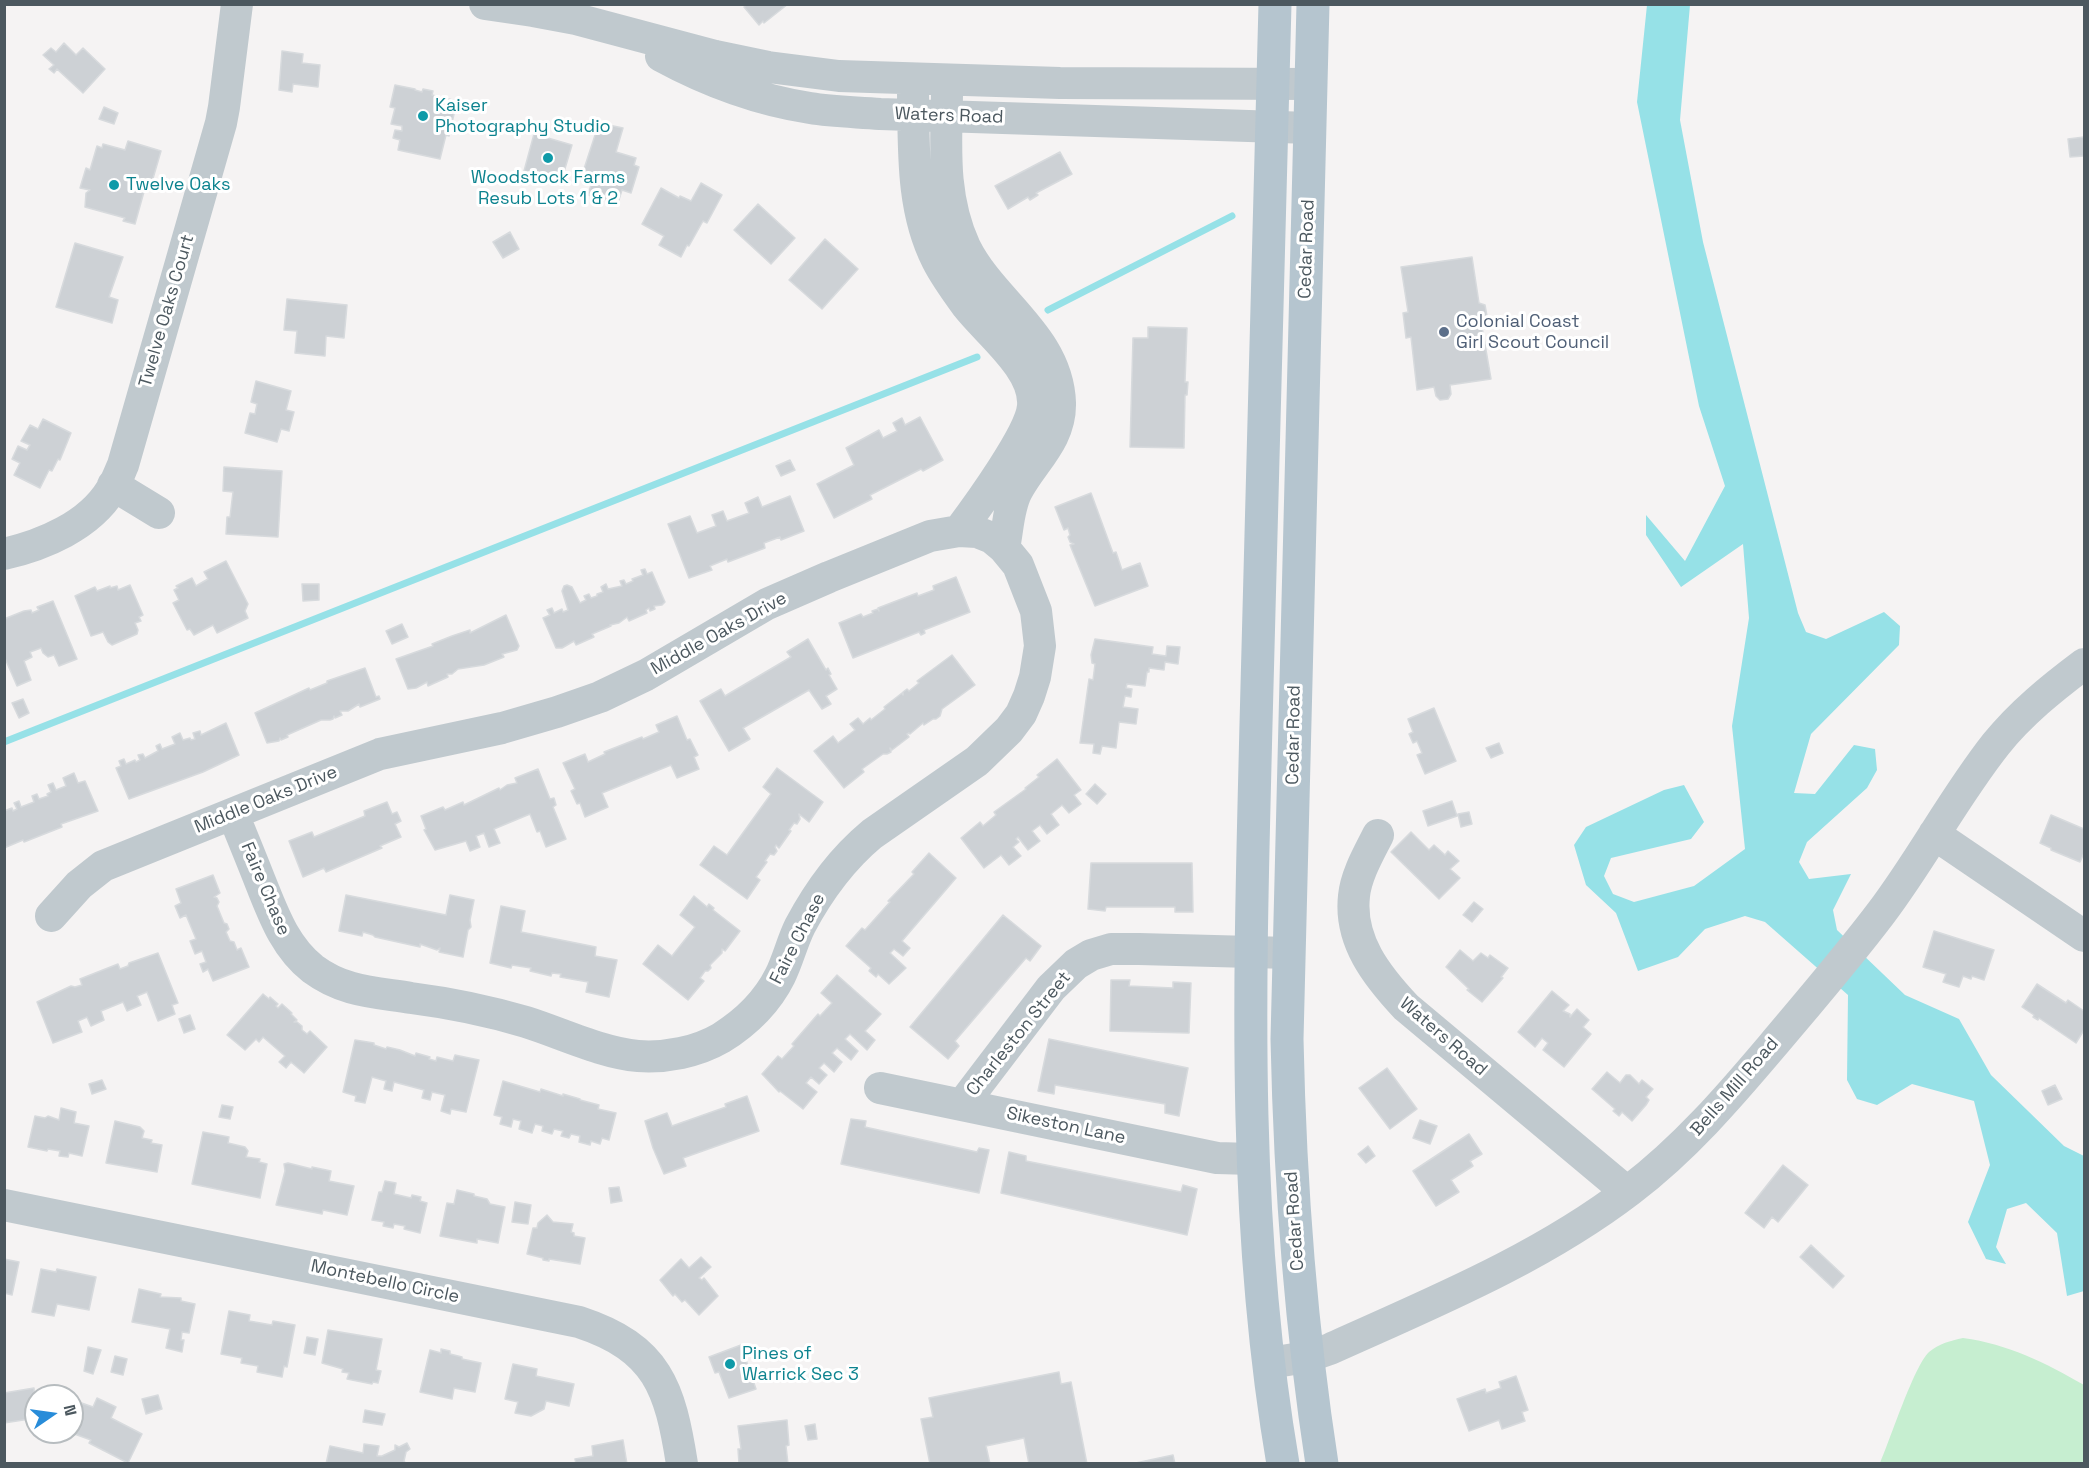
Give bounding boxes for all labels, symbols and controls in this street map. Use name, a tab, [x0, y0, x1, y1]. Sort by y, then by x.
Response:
place label: Kaiser Photography Studio	[435, 95, 611, 138]
street label: Waters Road	[894, 103, 1004, 129]
marker: Kaiser Photography Studio	[416, 109, 430, 123]
marker: Woodstock Farms Resub Lots 1 & 2	[541, 151, 555, 165]
place label: Woodstock Farms Resub Lots 1 & 2	[471, 167, 625, 210]
place label: Twelve Oaks	[126, 174, 230, 196]
marker: Twelve Oaks	[107, 178, 121, 192]
street label: Cedar Road	[1294, 199, 1320, 299]
street label: Twelve Oaks Court	[135, 232, 199, 390]
place label: Colonial Coast Girl Scout Council	[1456, 311, 1609, 354]
marker: Colonial Coast Girl Scout Council	[1437, 325, 1451, 339]
street label: Middle Oaks Drive	[647, 588, 791, 680]
street label: Cedar Road	[1282, 685, 1306, 785]
street label: Middle Oaks Drive	[192, 762, 340, 838]
street label: Faire Chase	[236, 839, 294, 939]
street label: Faire Chase	[766, 890, 830, 988]
street label: Charleston Street	[962, 967, 1076, 1101]
street label: Waters Road	[1395, 993, 1491, 1081]
street label: Bells Mill Road	[1686, 1033, 1784, 1141]
street label: Sikeston Lane	[1004, 1103, 1128, 1149]
street label: Cedar Road	[1281, 1170, 1309, 1272]
street label: Montebello Circle	[309, 1256, 461, 1308]
place label: Pines of Warrick Sec 3	[742, 1343, 859, 1386]
marker: Pines of Warrick Sec 3	[723, 1357, 737, 1371]
north arrow	[24, 1384, 84, 1444]
text: N	[59, 1403, 82, 1418]

